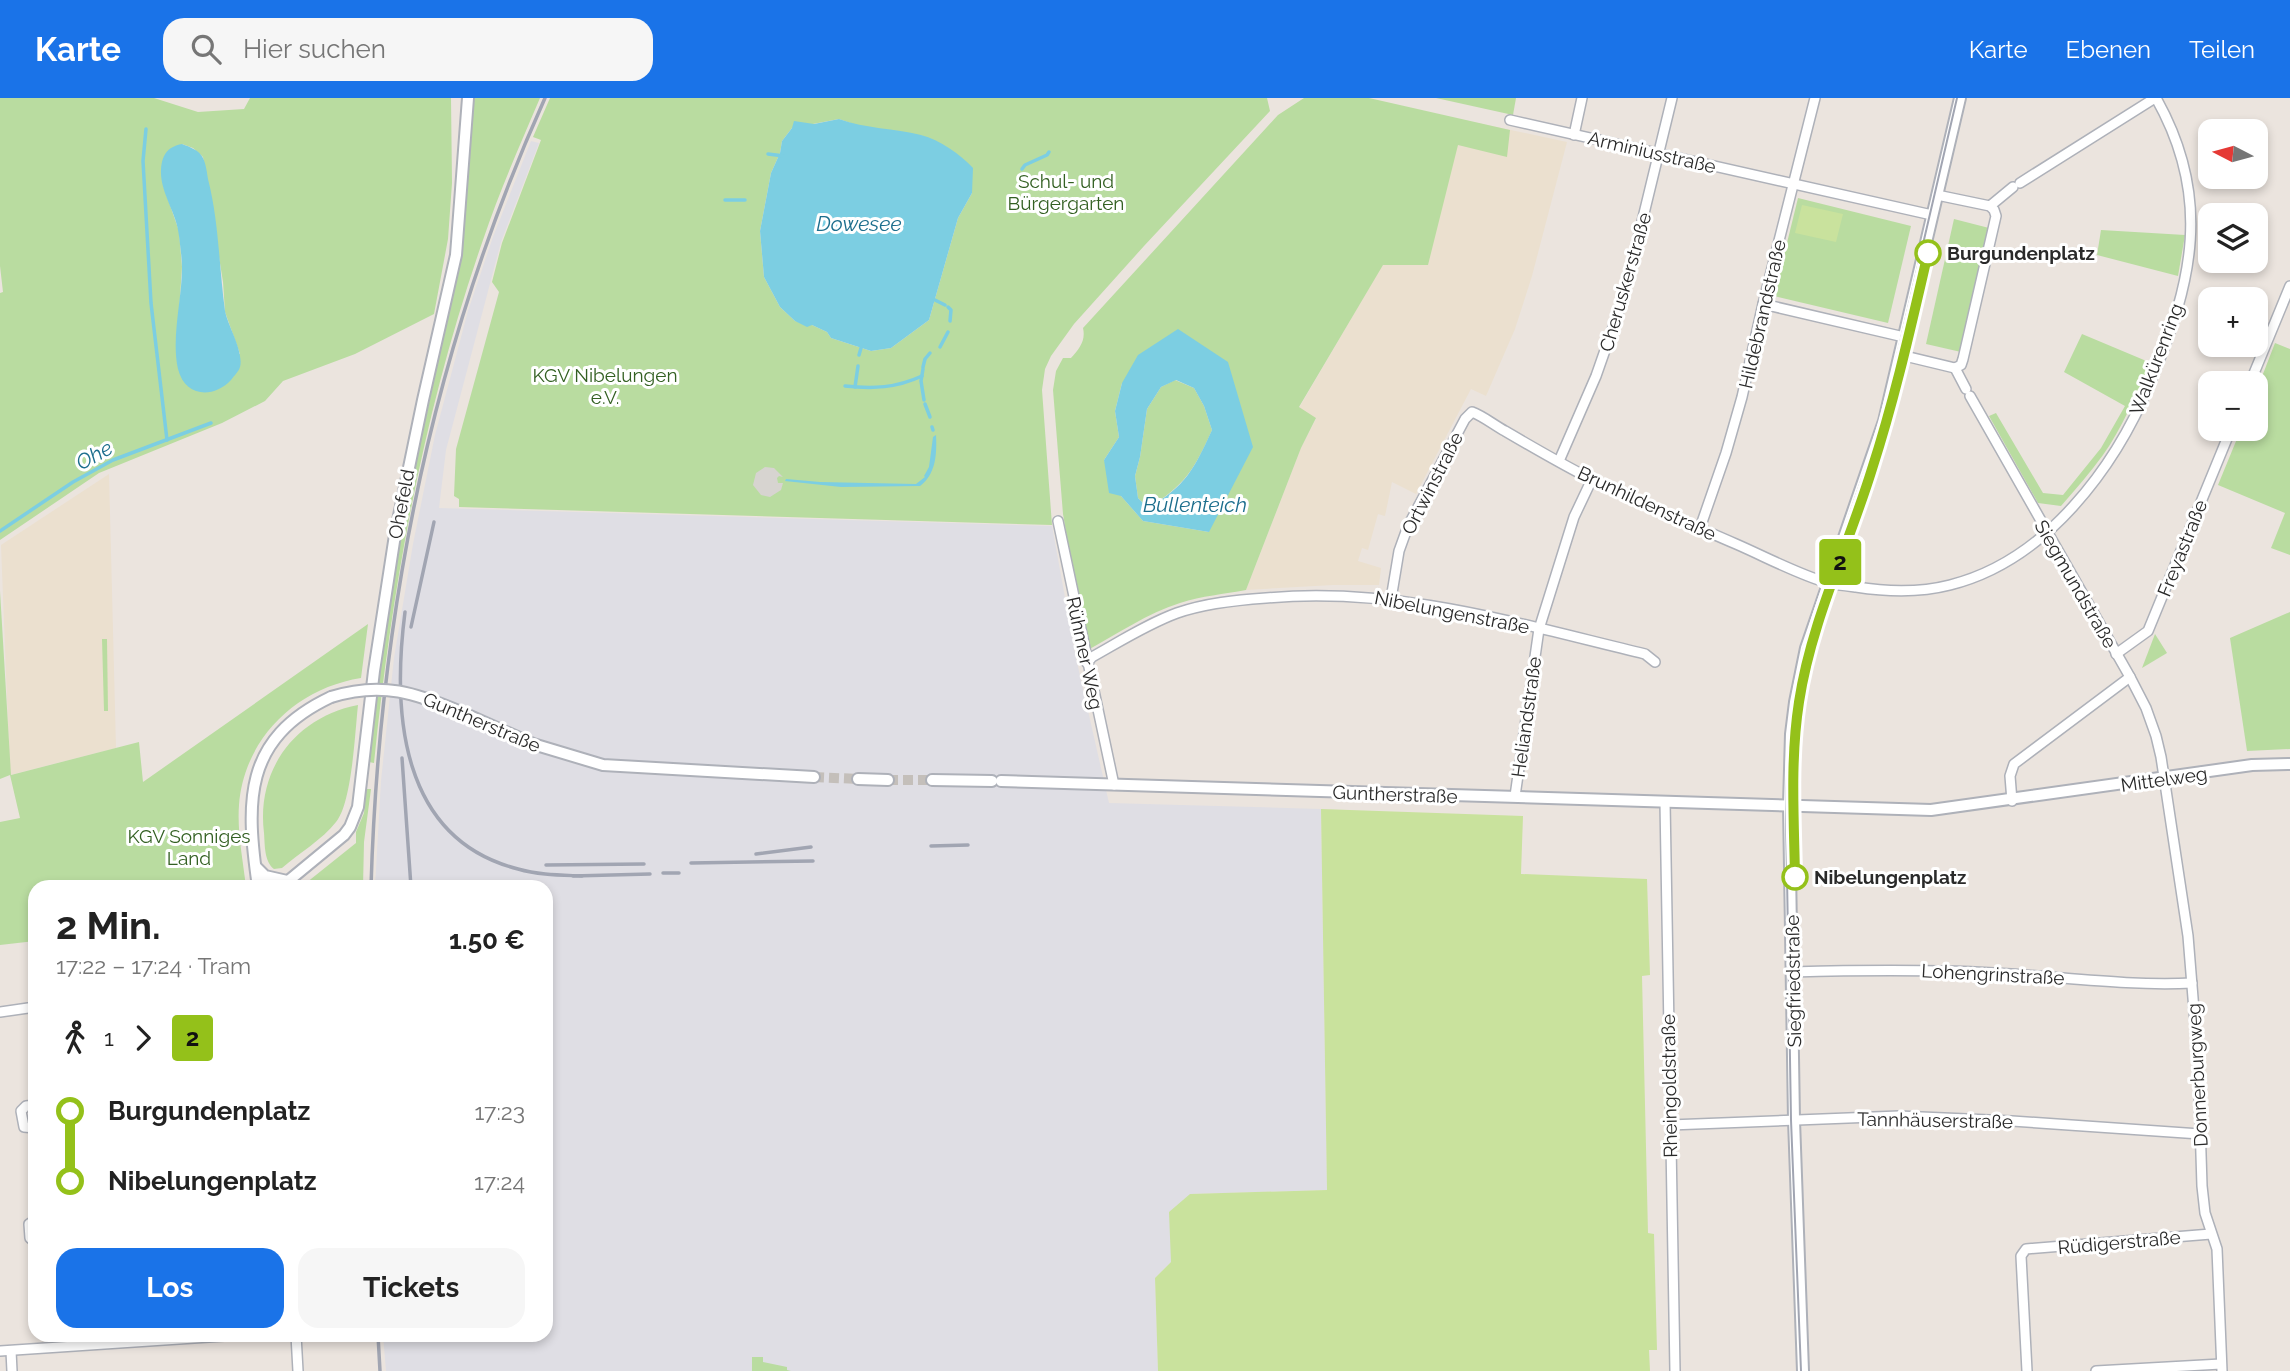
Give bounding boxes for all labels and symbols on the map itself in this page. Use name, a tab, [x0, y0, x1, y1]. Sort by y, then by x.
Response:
north arrow	[2198, 119, 2268, 189]
street label: Arminiusstraße	[1586, 127, 1718, 177]
park label: Schul- und Bürgergarten	[1008, 170, 1124, 214]
street label: Cheruskerstraße	[1595, 210, 1655, 354]
water label: Dowesee	[816, 211, 902, 236]
street label: Hildebrandstraße	[1734, 237, 1790, 391]
marker: Burgundenplatz	[1915, 240, 1941, 266]
place label: Burgundenplatz	[1947, 242, 2095, 264]
street label: Walkürenring	[2125, 300, 2187, 418]
park label: KGV Nibelungen e.V.	[533, 364, 677, 408]
street label: Ortwinstraße	[1397, 428, 1467, 538]
water label: Ohe	[71, 435, 117, 475]
street label: Brunhildenstraße	[1574, 461, 1720, 545]
street label: Ohefeld	[383, 467, 419, 541]
water label: Bullenteich	[1143, 492, 1247, 517]
street label: Freyastraße	[2153, 496, 2211, 600]
street label: Siegmundstraße	[2030, 516, 2122, 652]
line badge: 2	[1817, 539, 1863, 585]
street label: Nibelungenstraße	[1373, 586, 1531, 638]
street label: Rühmer Weg	[1062, 594, 1108, 712]
street label: Heliandstraße	[1507, 655, 1545, 779]
street label: Guntherstraße	[420, 687, 544, 757]
street label: Mittelweg	[2119, 762, 2209, 796]
street label: Guntherstraße	[1332, 781, 1458, 807]
park label: KGV Sonniges Land	[128, 825, 250, 869]
marker: Nibelungenplatz	[1782, 864, 1808, 890]
place label: Nibelungenplatz	[1814, 866, 1966, 888]
street label: Siegfriedstraße	[1781, 914, 1805, 1048]
street label: Lohengrinstraße	[1921, 959, 2065, 989]
street label: Donnerburgweg	[2182, 1003, 2212, 1147]
street label: Rheingoldstraße	[1657, 1014, 1681, 1158]
street label: Tannhäuserstraße	[1857, 1108, 2013, 1132]
street label: Rüdigerstraße	[2057, 1226, 2181, 1258]

